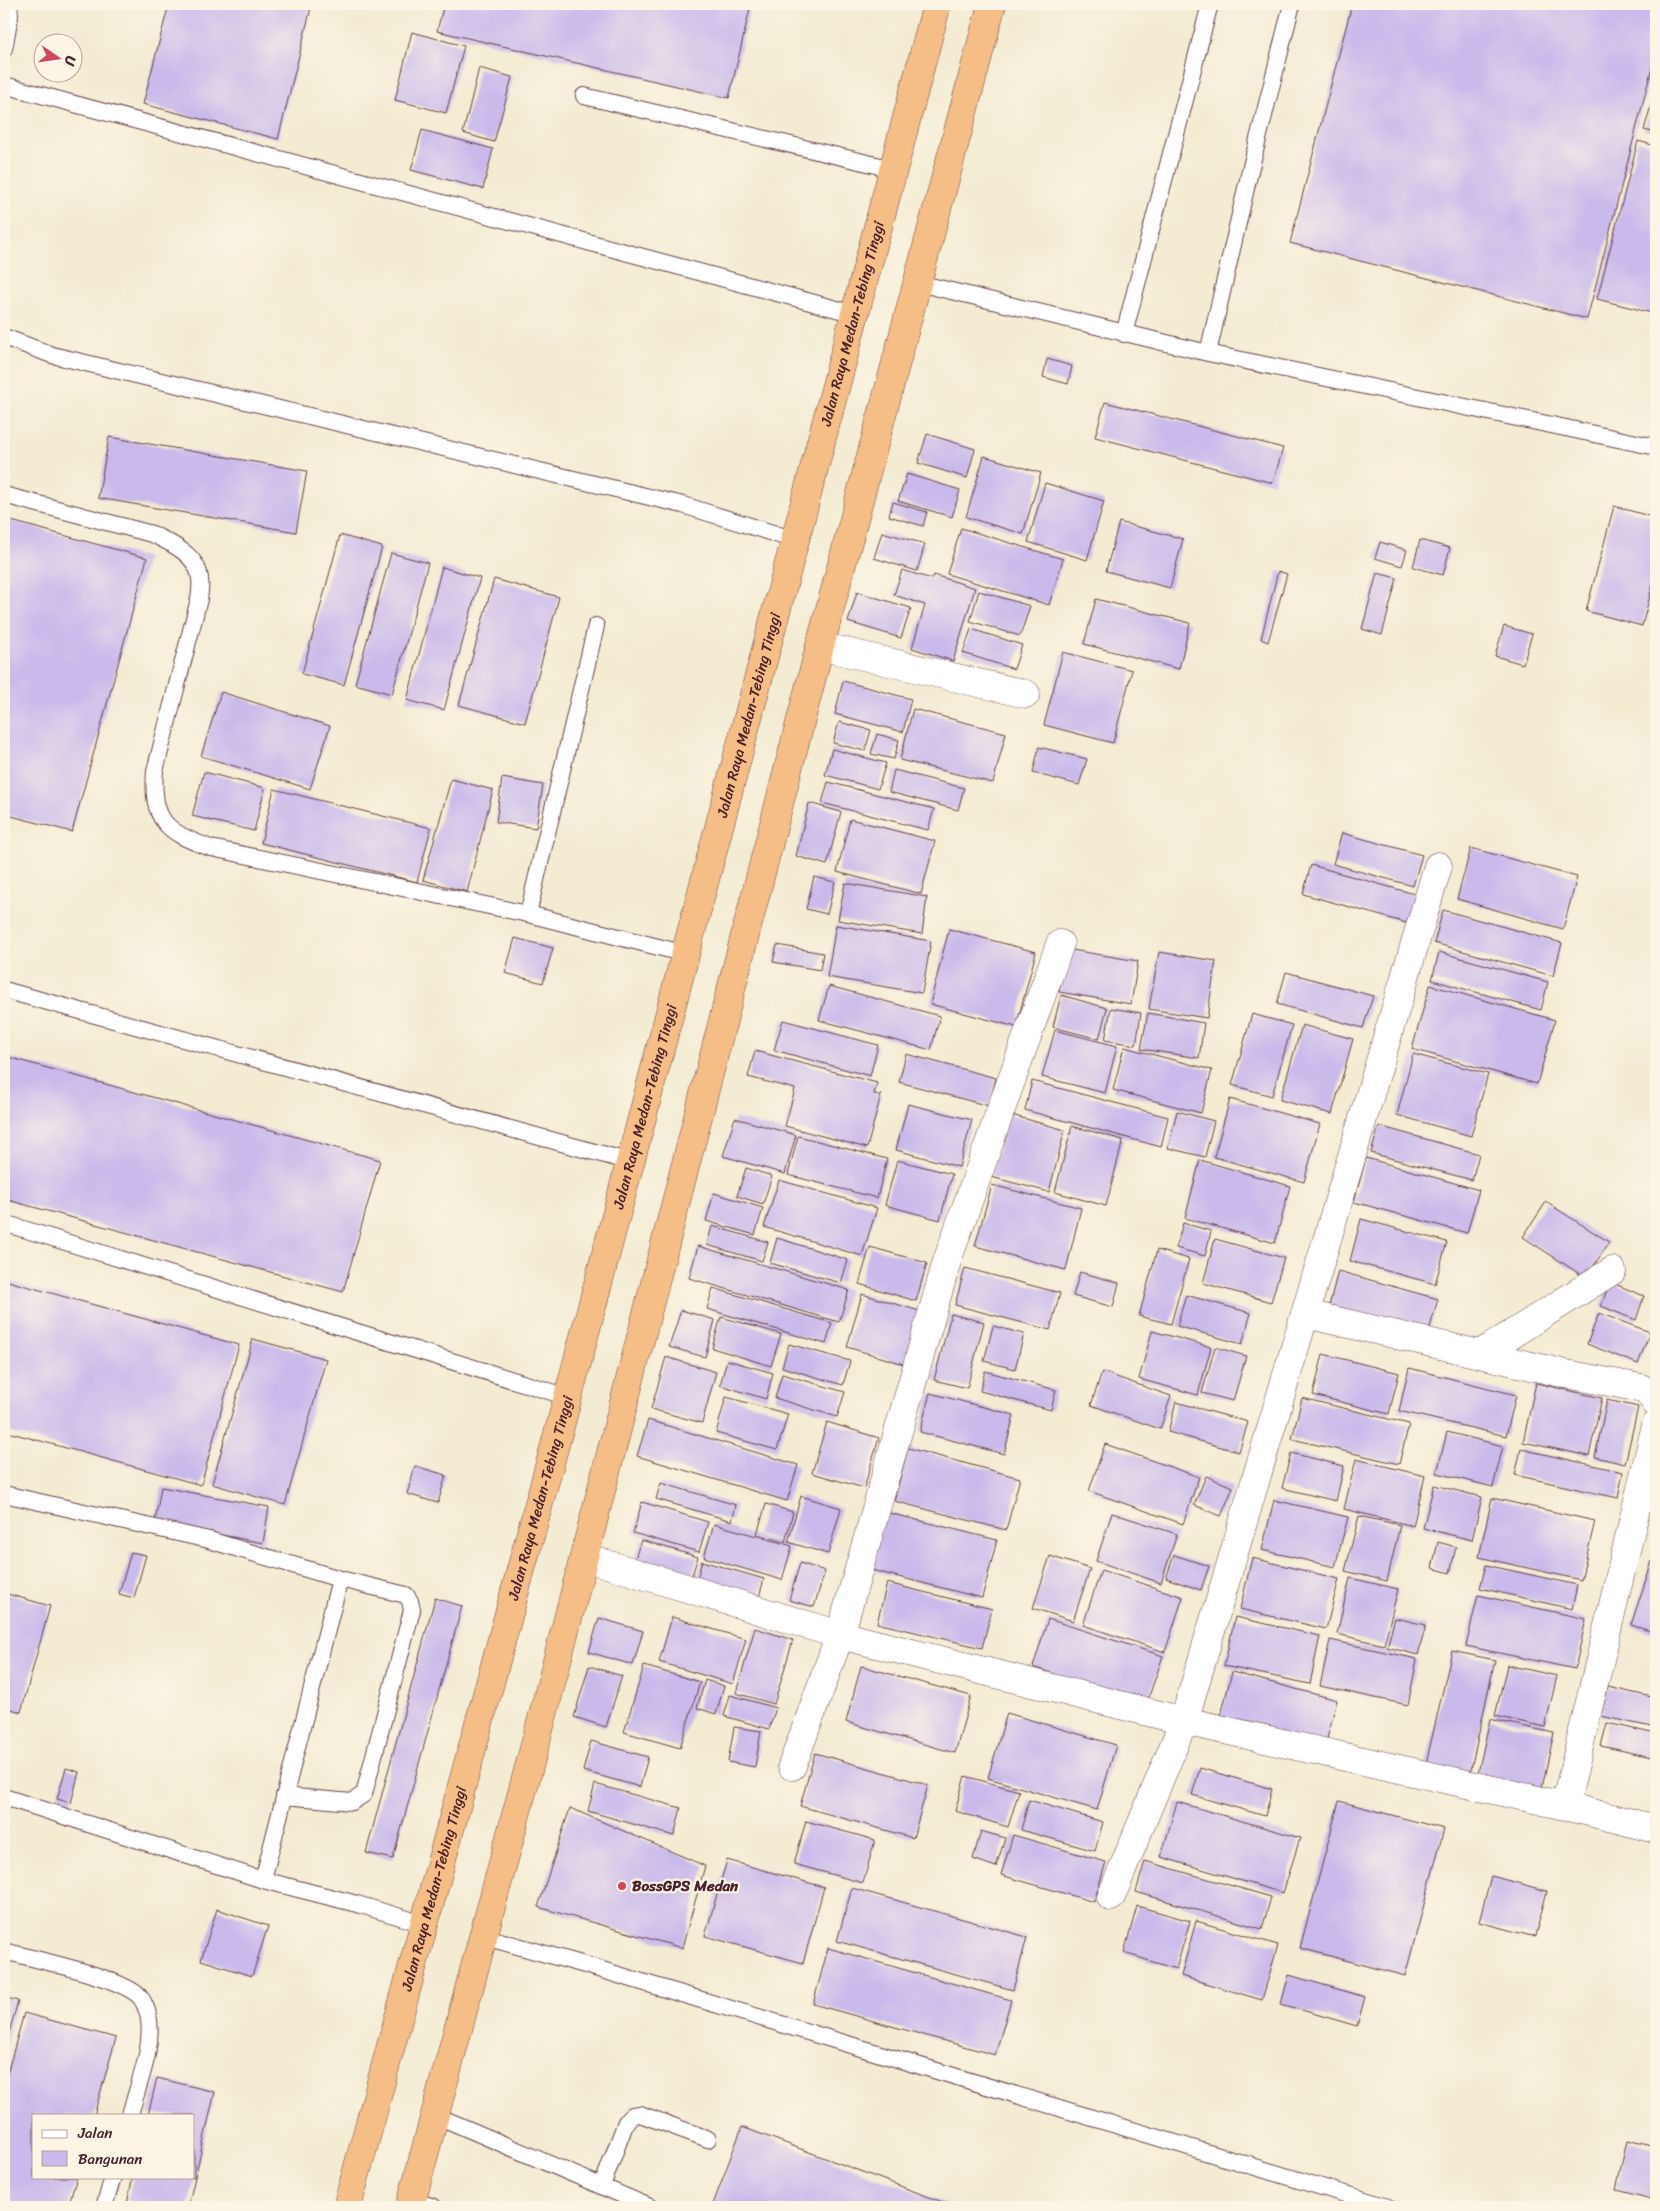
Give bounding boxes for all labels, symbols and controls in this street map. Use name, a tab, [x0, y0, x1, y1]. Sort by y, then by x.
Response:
north arrow	[32, 32, 82, 82]
text: U	[57, 53, 83, 69]
street label: Jalan Raya Medan-Tebing Tinggi	[813, 218, 892, 430]
street label: Jalan Raya Medan-Tebing Tinggi	[709, 609, 788, 821]
street label: Jalan Raya Medan-Tebing Tinggi	[605, 1001, 685, 1213]
street label: Jalan Raya Medan-Tebing Tinggi	[500, 1392, 581, 1604]
street label: Jalan Raya Medan-Tebing Tinggi	[393, 1783, 474, 1995]
place label: BossGPS Medan	[632, 1873, 739, 1899]
marker: BossGPS Medan	[616, 1880, 628, 1892]
legend	[32, 2114, 195, 2178]
text: Jalan	[77, 2120, 112, 2146]
text: Bangunan	[78, 2146, 142, 2172]

